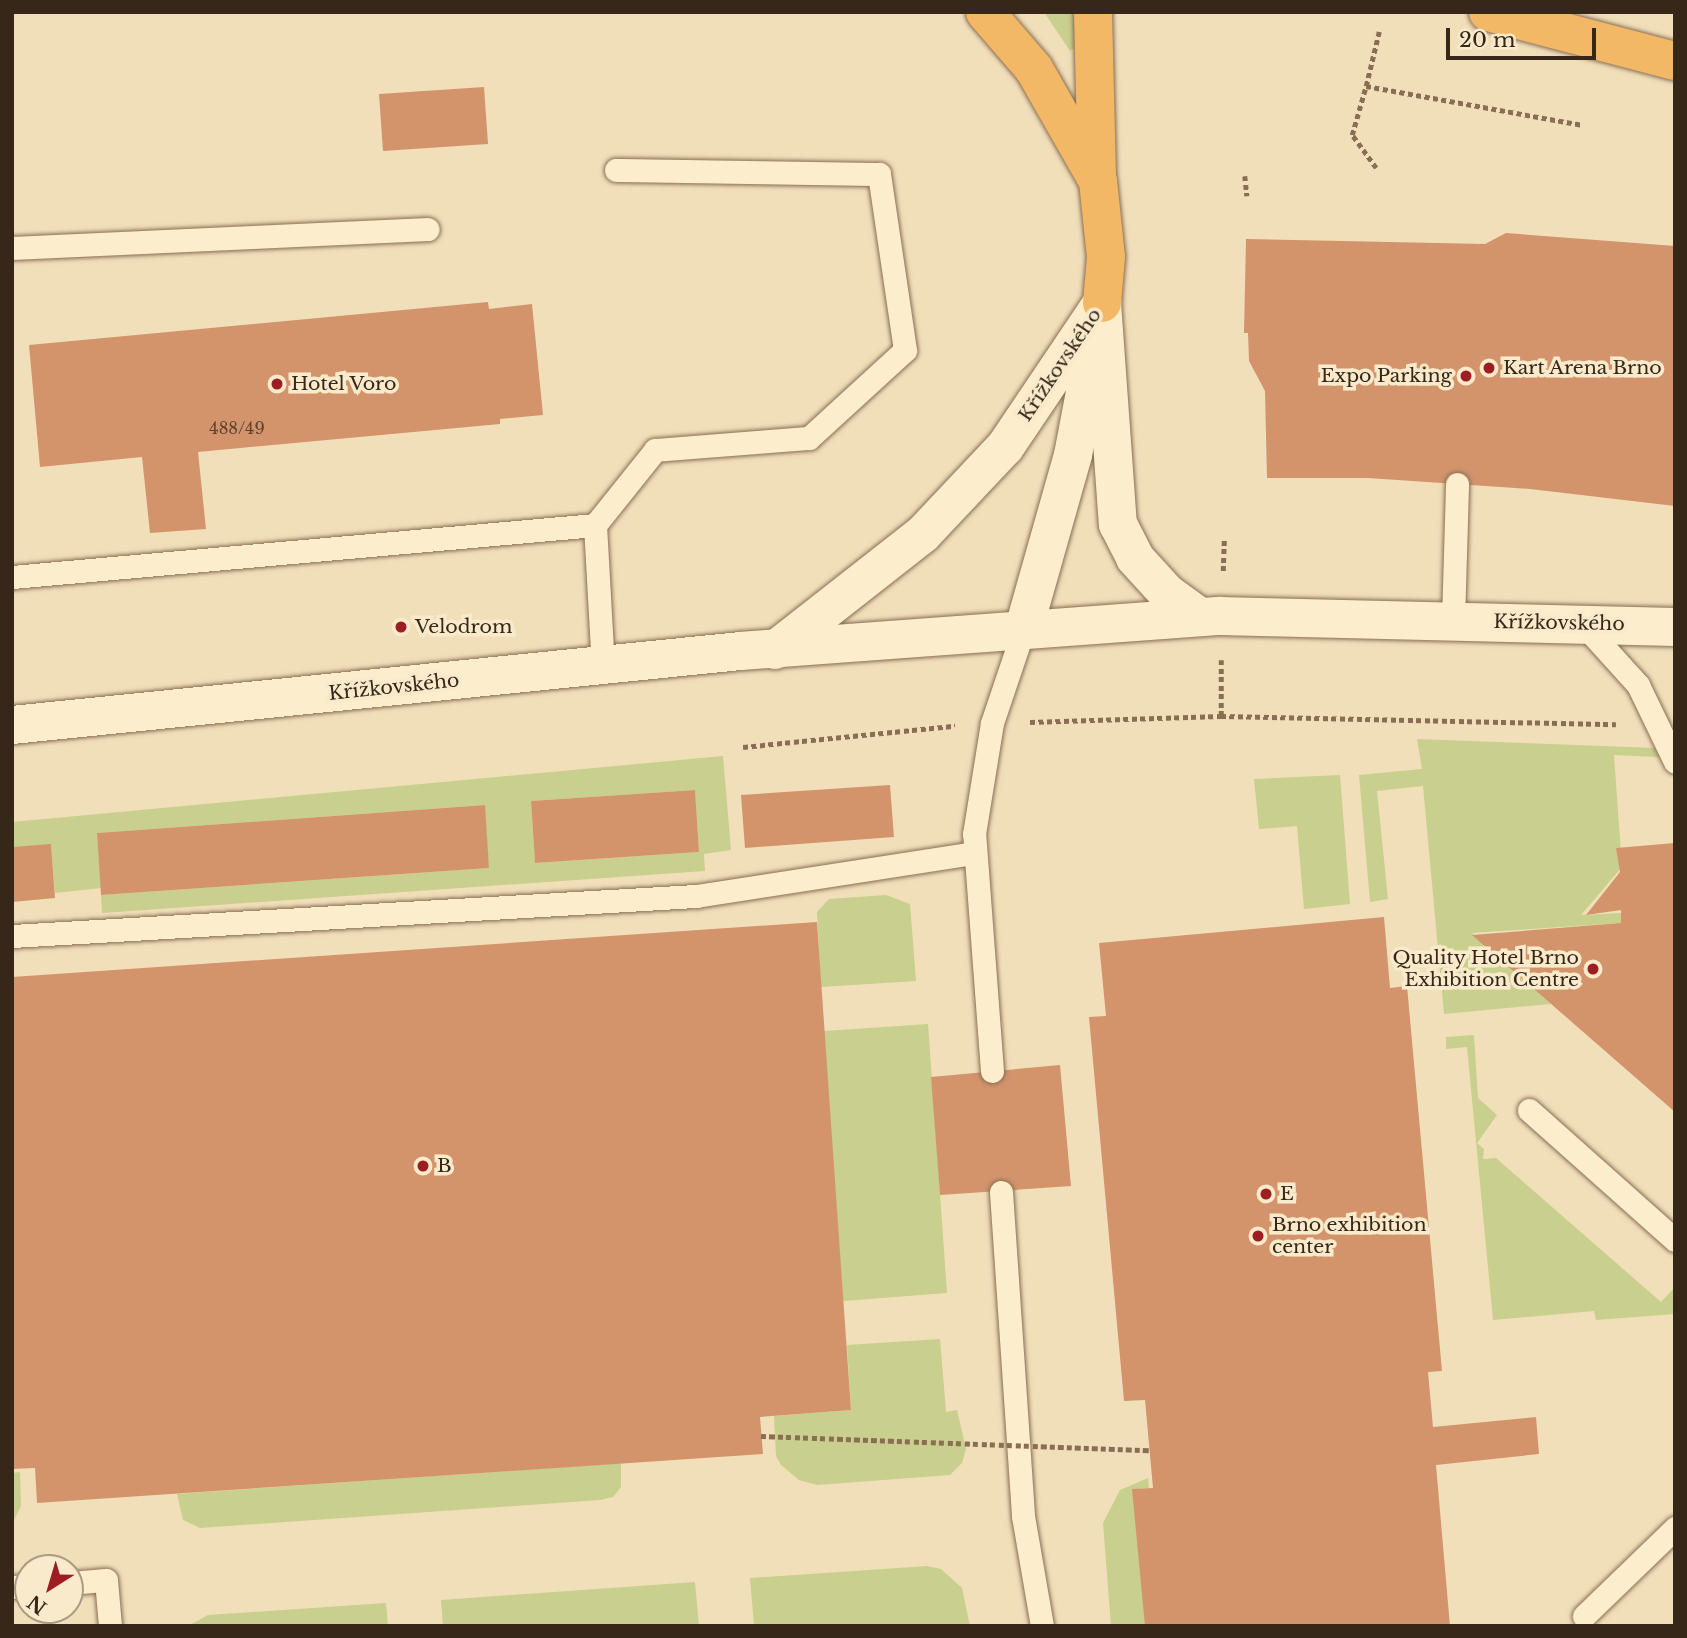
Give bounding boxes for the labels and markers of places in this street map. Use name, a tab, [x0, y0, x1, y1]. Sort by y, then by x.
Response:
place label: Kart Arena Brno	[1503, 357, 1663, 379]
marker: Kart Arena Brno	[1481, 360, 1497, 376]
place label: Expo Parking	[1321, 365, 1452, 387]
marker: Expo Parking	[1458, 368, 1474, 384]
place label: Hotel Voro	[291, 373, 397, 395]
marker: Hotel Voro	[269, 376, 285, 392]
place label: Velodrom	[415, 616, 512, 638]
marker: Velodrom	[393, 619, 409, 635]
place label: Quality Hotel Brno Exhibition Centre	[1392, 947, 1579, 991]
marker: Quality Hotel Brno Exhibition Centre	[1585, 961, 1601, 977]
place label: B	[437, 1155, 452, 1177]
marker: B	[415, 1158, 431, 1174]
place label: E	[1280, 1183, 1294, 1205]
marker: E	[1258, 1186, 1274, 1202]
place label: Brno exhibition center	[1272, 1214, 1427, 1258]
marker: Brno exhibition center	[1250, 1228, 1266, 1244]

